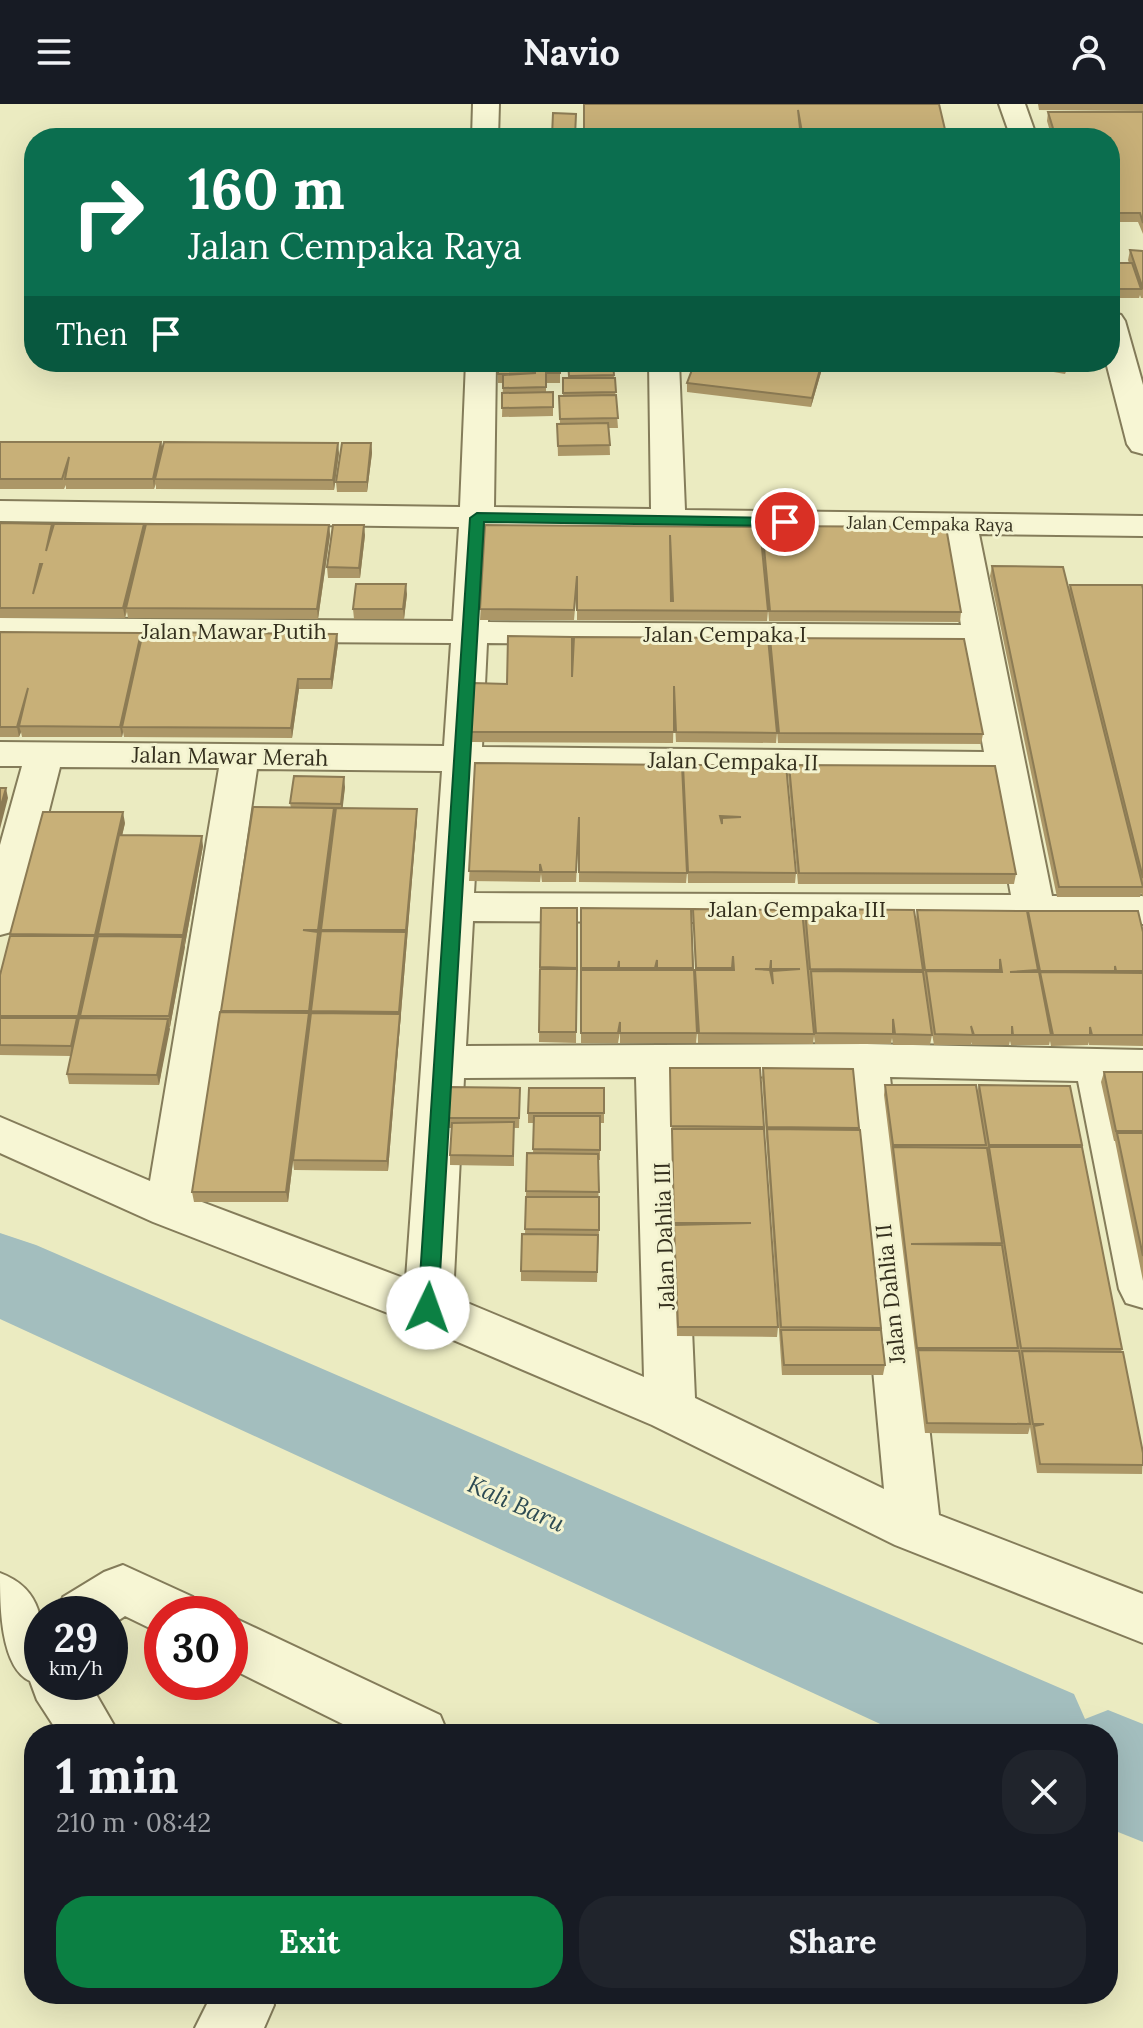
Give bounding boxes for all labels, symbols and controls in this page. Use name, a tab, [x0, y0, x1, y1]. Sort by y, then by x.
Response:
text: Navio	[523, 29, 620, 75]
icon: menu	[32, 30, 76, 74]
icon: person	[1067, 30, 1111, 74]
text: 160 m	[188, 153, 345, 224]
icon: right	[56, 160, 160, 264]
text: Jalan Cempaka Raya	[188, 223, 522, 269]
icon: arrive	[144, 312, 188, 356]
text: Then	[56, 315, 128, 353]
pin	[751, 488, 819, 556]
icon: arrive	[763, 500, 807, 544]
street label: Jalan Cempaka Raya	[845, 511, 1014, 536]
street label: Jalan Mawar Putih	[140, 617, 327, 645]
street label: Jalan Cempaka I	[642, 620, 807, 648]
street label: Jalan Mawar Merah	[130, 740, 329, 772]
street label: Jalan Cempaka II	[646, 745, 819, 776]
street label: Jalan Cempaka III	[707, 895, 886, 923]
street label: Jalan Dahlia III	[647, 1162, 681, 1311]
street label: Jalan Dahlia II	[869, 1223, 911, 1366]
position arrow	[386, 1266, 470, 1350]
water label: Kali Baru	[463, 1468, 570, 1539]
speed limit sign: 30	[144, 1596, 248, 1700]
text: 29	[54, 1612, 98, 1663]
text: km/h	[49, 1655, 103, 1680]
text: 1 min	[56, 1745, 179, 1806]
button: close	[1002, 1750, 1086, 1834]
text: 210 m · 08:42	[56, 1806, 211, 1839]
button: Exit	[56, 1896, 563, 1988]
button: Share	[579, 1896, 1086, 1988]

